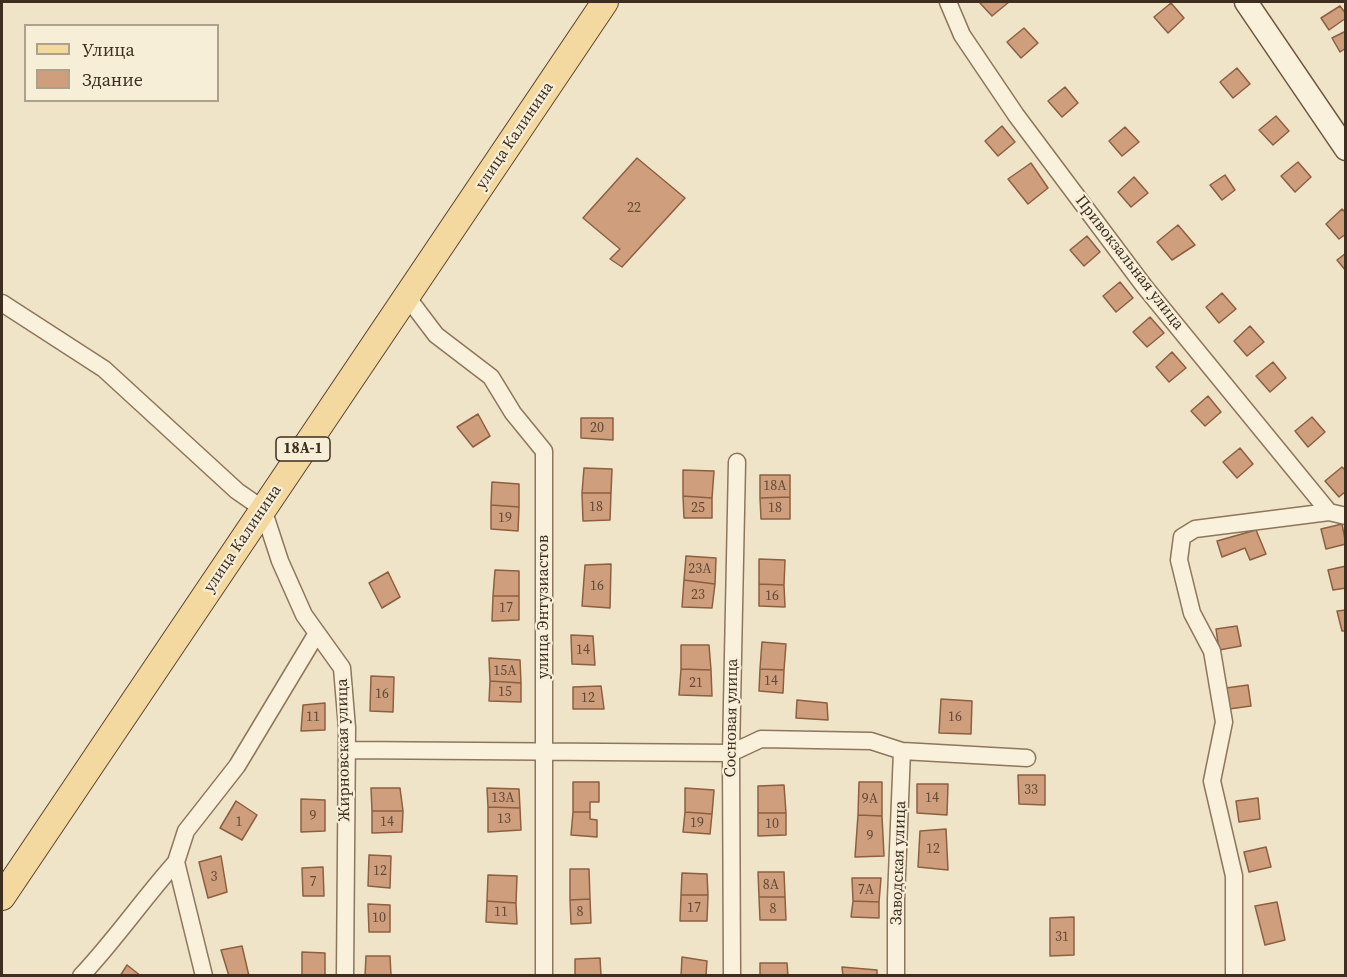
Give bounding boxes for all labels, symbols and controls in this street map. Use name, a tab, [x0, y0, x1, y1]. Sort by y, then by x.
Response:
legend	[24, 24, 219, 102]
text: Улица	[82, 37, 135, 62]
text: Здание	[82, 67, 143, 92]
street label: улица Калинина	[472, 79, 558, 193]
street label: Привокзальная улица	[1071, 192, 1187, 334]
house number: 22	[627, 200, 641, 216]
house number: 20	[590, 420, 604, 436]
road number: 18А-1	[276, 437, 330, 461]
house number: 18А	[763, 478, 787, 494]
street label: улица Калинина	[200, 482, 286, 596]
house number: 18	[589, 499, 603, 515]
house number: 25	[691, 500, 705, 516]
house number: 18	[768, 500, 782, 516]
house number: 19	[498, 510, 512, 526]
street label: улица Энтузиастов	[534, 535, 554, 679]
house number: 23А	[688, 561, 712, 577]
house number: 16	[590, 578, 604, 594]
house number: 23	[691, 587, 705, 603]
house number: 16	[765, 588, 779, 604]
house number: 17	[499, 600, 513, 616]
house number: 14	[576, 642, 590, 658]
street label: Сосновая улица	[721, 658, 743, 778]
house number: 15А	[493, 663, 517, 679]
house number: 14	[764, 673, 778, 689]
house number: 21	[689, 675, 703, 691]
street label: Жирновская улица	[333, 678, 355, 822]
house number: 15	[498, 684, 512, 700]
house number: 16	[375, 686, 389, 702]
house number: 12	[581, 690, 595, 706]
house number: 11	[306, 709, 320, 725]
house number: 16	[948, 709, 962, 725]
house number: 33	[1024, 782, 1038, 798]
house number: 13А	[491, 790, 515, 806]
house number: 14	[925, 790, 939, 806]
house number: 9А	[862, 791, 878, 807]
street label: Заводская улица	[887, 800, 911, 926]
house number: 9	[310, 808, 316, 824]
house number: 13	[497, 811, 511, 827]
house number: 1	[236, 814, 242, 830]
house number: 14	[380, 814, 394, 830]
house number: 19	[690, 815, 704, 831]
house number: 10	[765, 816, 779, 832]
house number: 9	[867, 828, 873, 844]
house number: 12	[926, 841, 940, 857]
house number: 12	[373, 863, 387, 879]
house number: 3	[211, 869, 217, 885]
house number: 7	[310, 874, 316, 890]
house number: 8А	[763, 877, 779, 893]
house number: 7А	[858, 882, 874, 898]
house number: 17	[687, 900, 701, 916]
house number: 8	[770, 901, 776, 917]
house number: 11	[494, 904, 508, 920]
house number: 8	[577, 904, 583, 920]
house number: 10	[372, 910, 386, 926]
house number: 31	[1055, 929, 1069, 945]

